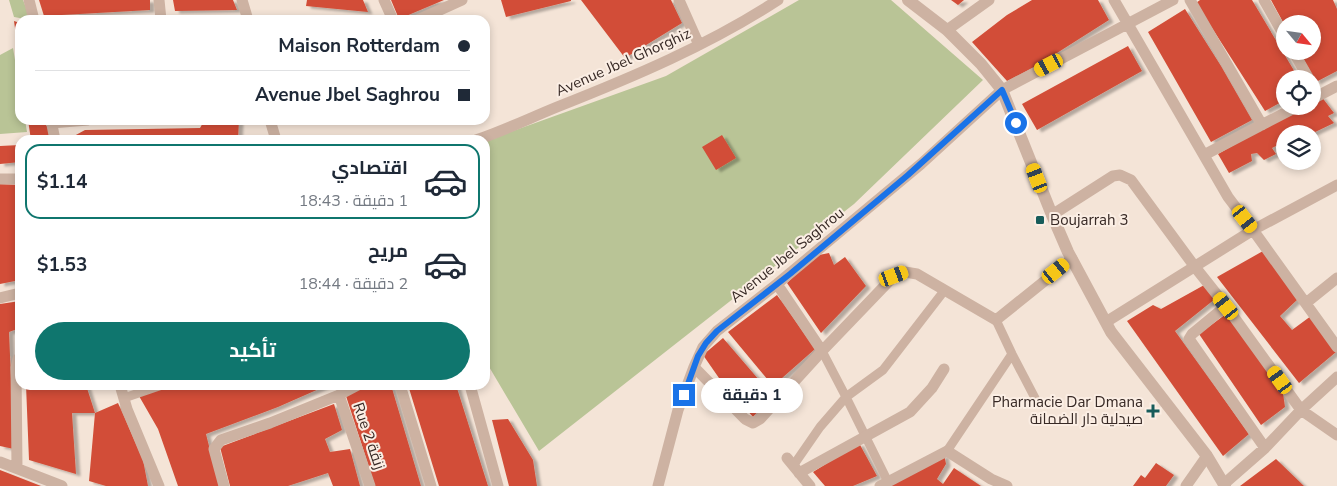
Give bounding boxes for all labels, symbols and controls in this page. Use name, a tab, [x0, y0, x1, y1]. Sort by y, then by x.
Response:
north arrow	[1276, 15, 1321, 60]
map controls	[1276, 15, 1321, 170]
street label: Avenue Jbel Ghorghiz	[552, 23, 694, 101]
text: Maison Rotterdam	[278, 33, 440, 59]
car	[1032, 51, 1065, 79]
button: locate	[1276, 70, 1321, 115]
text: Avenue Jbel Saghrou	[255, 82, 440, 108]
route start	[1005, 112, 1027, 134]
button: layers	[1276, 125, 1321, 170]
text: اقتصادي	[332, 155, 408, 181]
icon: car	[423, 159, 468, 204]
car	[1024, 161, 1049, 195]
text: $1.14	[37, 169, 87, 195]
text: 1 دقيقة · 18:43	[299, 190, 408, 212]
street label: Avenue Jbel Saghrou	[726, 203, 848, 307]
car	[1229, 203, 1260, 235]
place label: Boujarrah 3	[1050, 210, 1128, 230]
marker: Boujarrah 3	[1034, 214, 1046, 226]
text: مريح	[368, 238, 408, 264]
icon: car	[423, 242, 468, 287]
text: $1.53	[37, 252, 87, 278]
car	[1039, 256, 1072, 286]
car	[877, 264, 910, 288]
text: 2 دقيقة · 18:44	[299, 273, 408, 295]
car	[1210, 290, 1241, 322]
button: تأكيد	[35, 322, 470, 380]
car	[1265, 363, 1294, 397]
callout: 1 دقيقة	[702, 378, 804, 412]
route end	[673, 384, 695, 406]
text: 1 دقيقة	[722, 384, 782, 406]
place label: Pharmacie Dar Dmana صيدلية دار الضمانة	[992, 392, 1143, 429]
street label: Rue 2 زنقة	[348, 400, 390, 472]
marker: Pharmacie Dar Dmana صيدلية دار الضمانة	[1147, 405, 1159, 417]

